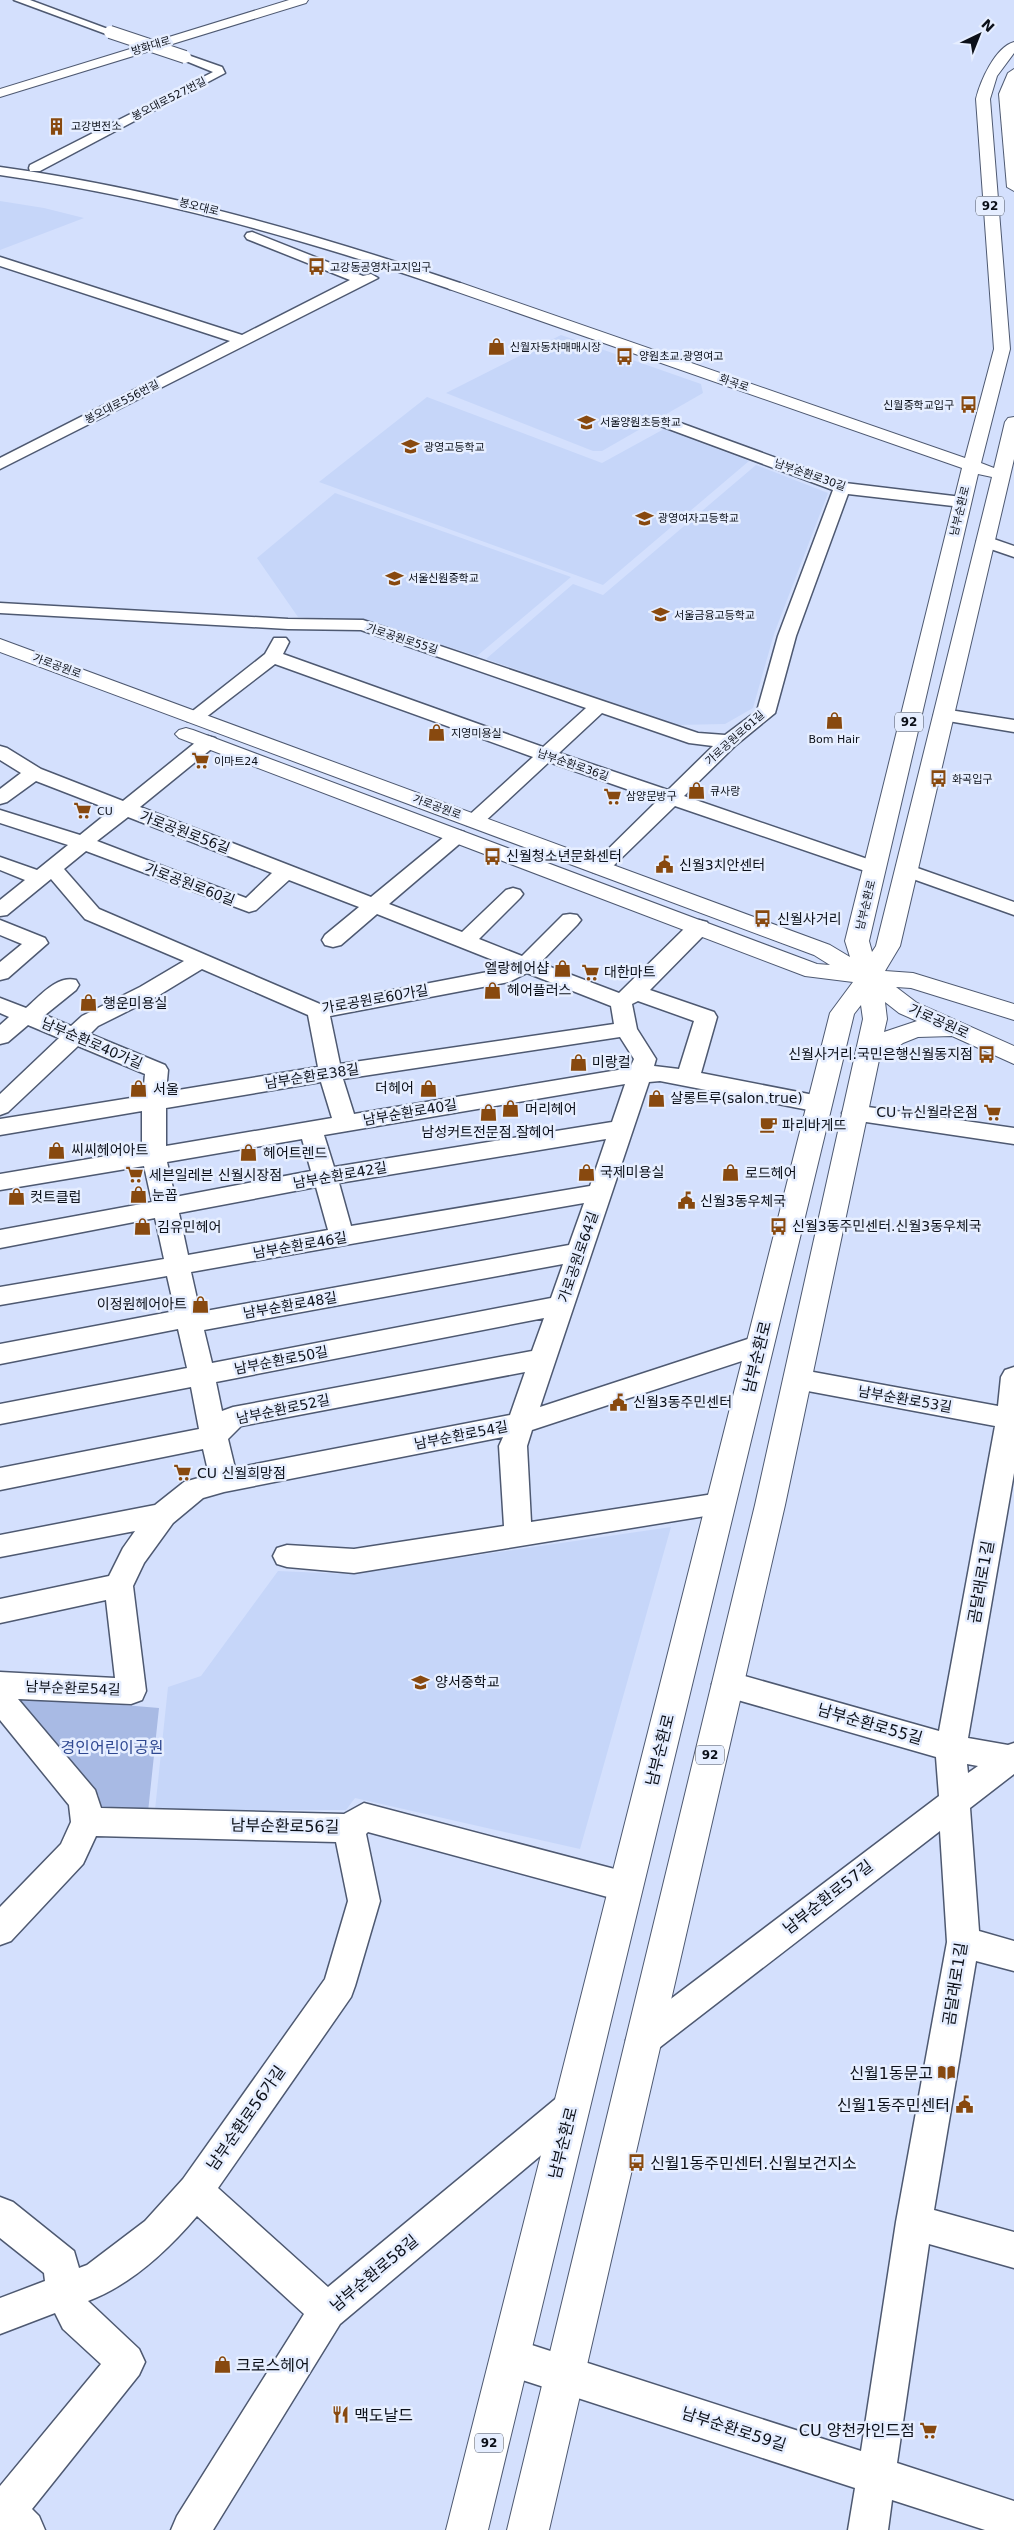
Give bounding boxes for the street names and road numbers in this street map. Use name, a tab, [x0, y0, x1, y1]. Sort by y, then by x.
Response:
street label: 방화대로	[130, 34, 172, 58]
street label: 봉오대로527번길	[130, 75, 208, 123]
street label: 봉오대로	[178, 196, 220, 218]
road number: 92	[976, 197, 1004, 216]
street label: 화곡로	[718, 372, 750, 394]
street label: 봉오대로556번길	[83, 378, 161, 426]
street label: 남부순환로30길	[773, 457, 847, 493]
street label: 남부순환로	[948, 485, 972, 537]
street label: 가로공원로55길	[364, 621, 440, 657]
street label: 가로공원로	[31, 651, 83, 681]
street label: 가로공원로61길	[703, 708, 767, 768]
road number: 92	[895, 712, 923, 732]
street label: 남부순환로36길	[536, 747, 610, 783]
street label: 가로공원로	[411, 792, 463, 822]
street label: 가로공원로56길	[138, 807, 232, 857]
street label: 가로공원로60길	[143, 859, 237, 909]
street label: 남부순환로	[854, 879, 878, 931]
street label: 가로공원로60가길	[320, 982, 430, 1016]
street label: 가로공원로	[906, 1001, 972, 1041]
street label: 남부순환로40가길	[39, 1015, 145, 1071]
street label: 남부순환로38길	[264, 1061, 360, 1091]
street label: 남부순환로40길	[362, 1096, 458, 1128]
street label: 남부순환로42길	[292, 1159, 388, 1191]
street label: 가로공원로64길	[555, 1209, 601, 1305]
street label: 남부순환로46길	[252, 1229, 348, 1261]
street label: 남부순환로48길	[242, 1289, 338, 1321]
street label: 남부순환로	[739, 1319, 775, 1395]
street label: 남부순환로50길	[233, 1343, 329, 1377]
street label: 남부순환로53길	[857, 1383, 953, 1415]
street label: 남부순환로52길	[235, 1391, 331, 1427]
street label: 남부순환로54길	[413, 1418, 509, 1452]
street label: 곰달래로1길	[964, 1539, 998, 1625]
street label: 남부순환로54길	[25, 1678, 121, 1698]
street label: 남부순환로55길	[815, 1700, 925, 1748]
street label: 남부순환로	[642, 1712, 678, 1788]
road number: 92	[696, 1746, 724, 1764]
street label: 남부순환로56길	[230, 1816, 340, 1836]
street label: 남부순환로57길	[779, 1856, 877, 1938]
street label: 곰달래로1길	[939, 1941, 971, 2027]
street label: 남부순환로56가길	[203, 2062, 289, 2174]
street label: 남부순환로	[545, 2105, 581, 2181]
street label: 남부순환로58길	[326, 2231, 422, 2315]
street label: 남부순환로59길	[679, 2403, 789, 2455]
road number: 92	[475, 2434, 503, 2452]

